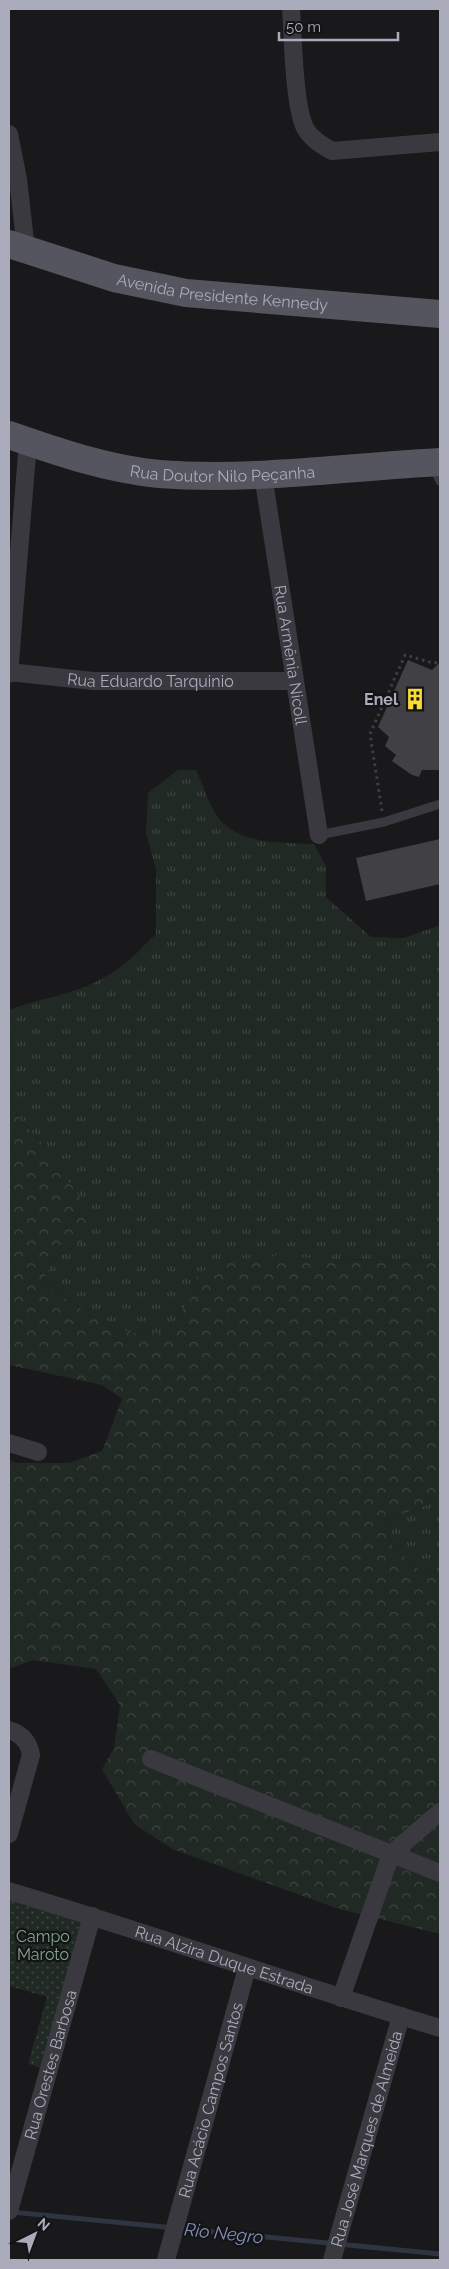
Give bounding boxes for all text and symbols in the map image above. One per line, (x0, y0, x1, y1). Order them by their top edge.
scale bar (279, 10, 398, 42)
text: 50 m (286, 18, 321, 36)
street label: Avenida Presidente Kennedy (115, 269, 329, 314)
street label: Rua Doutor Nilo Peçanha (129, 461, 316, 485)
street label: Rua Armênia Nicoll (271, 584, 311, 727)
street label: Rua Eduardo Tarquinio (66, 669, 234, 691)
building icon: Enel (402, 686, 428, 712)
place label: Enel (364, 690, 399, 709)
street label: Rua Alzira Duque Estrada (133, 1921, 316, 1997)
park label: Campo Maroto (16, 1927, 70, 1964)
street label: Rua Orestes Barbosa (20, 1988, 80, 2142)
street label: Rua Acácio Campos Santos (174, 2000, 247, 2200)
street label: Rua José Marques de Almeida (327, 2029, 406, 2249)
north arrow (10, 2209, 60, 2259)
text: N (34, 2215, 53, 2234)
water label: Rio Negro (183, 2218, 265, 2248)

